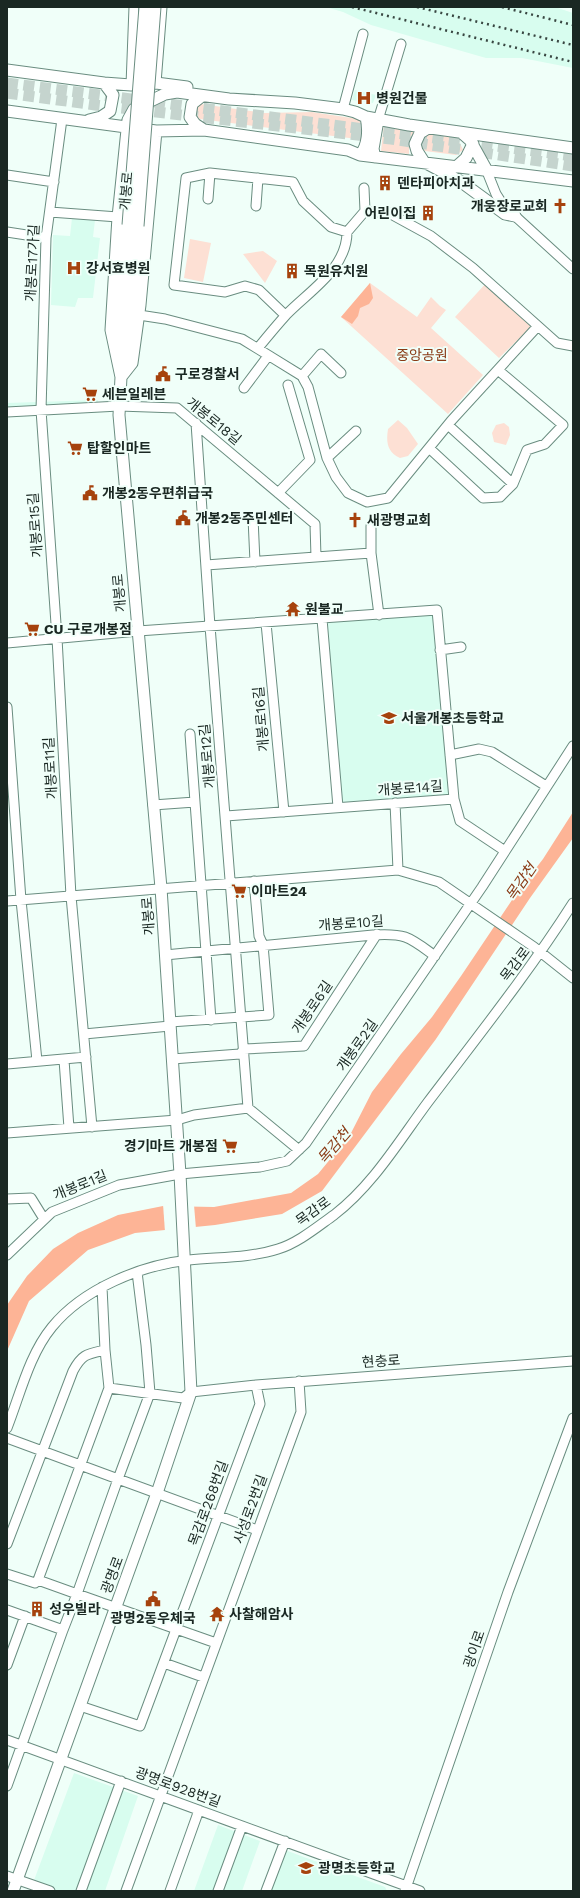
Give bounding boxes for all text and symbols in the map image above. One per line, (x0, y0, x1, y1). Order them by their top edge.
hospital icon: 병원건물 (355, 89, 373, 107)
place label: 병원건물 (376, 90, 428, 106)
street label: 개봉로 (116, 171, 136, 211)
building icon: 덴타피아치과 (376, 174, 394, 192)
place label: 덴타피아치과 (397, 175, 474, 191)
church icon: 개웅장로교회 (551, 197, 569, 215)
place label: 개웅장로교회 (471, 198, 548, 214)
building icon: 어린이집 (419, 204, 437, 222)
place label: 어린이집 (364, 205, 416, 221)
street label: 개봉로17가길 (22, 224, 42, 302)
hospital icon: 강서효병원 (65, 259, 83, 277)
place label: 강서효병원 (86, 260, 150, 276)
building icon: 목원유치원 (283, 262, 301, 280)
place label: 목원유치원 (304, 263, 368, 279)
park label: 중앙공원 (396, 347, 448, 363)
public building icon: 구로경찰서 (154, 365, 172, 383)
place label: 구로경찰서 (175, 366, 239, 382)
supermarket icon: 세븐일레븐 (81, 385, 99, 403)
place label: 세븐일레븐 (102, 386, 167, 402)
street label: 개봉로18길 (183, 394, 245, 448)
supermarket icon: 탑할인마트 (66, 439, 84, 457)
place label: 탑할인마트 (87, 440, 152, 456)
public building icon: 개봉2동우편취급국 (81, 484, 99, 502)
place label: 개봉2동우편취급국 (102, 485, 214, 501)
street label: 개봉로15길 (25, 492, 45, 558)
public building icon: 개봉2동주민센터 (174, 509, 192, 527)
place label: 개봉2동주민센터 (195, 510, 294, 526)
church icon: 새광명교회 (346, 511, 364, 529)
place label: 새광명교회 (367, 512, 431, 528)
street label: 개봉로 (109, 573, 129, 613)
temple icon: 원불교 (284, 600, 302, 618)
place label: 원불교 (305, 601, 344, 617)
supermarket icon: CU 구로개봉점 (23, 620, 41, 638)
place label: CU 구로개봉점 (44, 621, 132, 637)
street label: 개봉로16길 (250, 686, 272, 752)
school or university icon: 서울개봉초등학교 (380, 709, 398, 727)
place label: 서울개봉초등학교 (401, 710, 504, 726)
street label: 개봉로12길 (196, 723, 218, 789)
street label: 개봉로11길 (40, 736, 60, 800)
street label: 개봉로14길 (377, 778, 443, 798)
water label: 목감천 (502, 858, 542, 904)
supermarket icon: 이마트24 (230, 882, 248, 900)
place label: 이마트24 (251, 883, 307, 899)
street label: 개봉로 (139, 896, 157, 936)
street label: 개봉로10길 (318, 913, 384, 933)
street label: 목감로 (497, 944, 533, 984)
street label: 개봉로6길 (289, 978, 335, 1036)
street label: 개봉로2길 (333, 1016, 381, 1074)
water label: 목감천 (314, 1123, 356, 1168)
supermarket icon: 경기마트 개봉점 (221, 1137, 239, 1155)
place label: 경기마트 개봉점 (124, 1138, 218, 1154)
street label: 개봉로1길 (51, 1167, 109, 1203)
street label: 목감로 (293, 1193, 333, 1229)
street label: 현충로 (361, 1352, 401, 1370)
street label: 목감로268번길 (185, 1458, 231, 1548)
street label: 사성로2번길 (230, 1472, 270, 1546)
street label: 광명로 (98, 1554, 126, 1596)
public building icon: 광명2동우체국 (144, 1590, 162, 1608)
building icon: 성우빌라 (28, 1600, 46, 1618)
place label: 성우빌라 (49, 1601, 101, 1617)
temple icon: 사찰해암사 (208, 1605, 226, 1623)
place label: 사찰해암사 (229, 1606, 294, 1622)
place label: 광명2동우체국 (110, 1610, 196, 1626)
street label: 광이로 (460, 1628, 488, 1670)
street label: 광명로928번길 (133, 1764, 223, 1810)
school or university icon: 광명초등학교 (297, 1859, 315, 1877)
place label: 광명초등학교 (318, 1860, 395, 1876)

